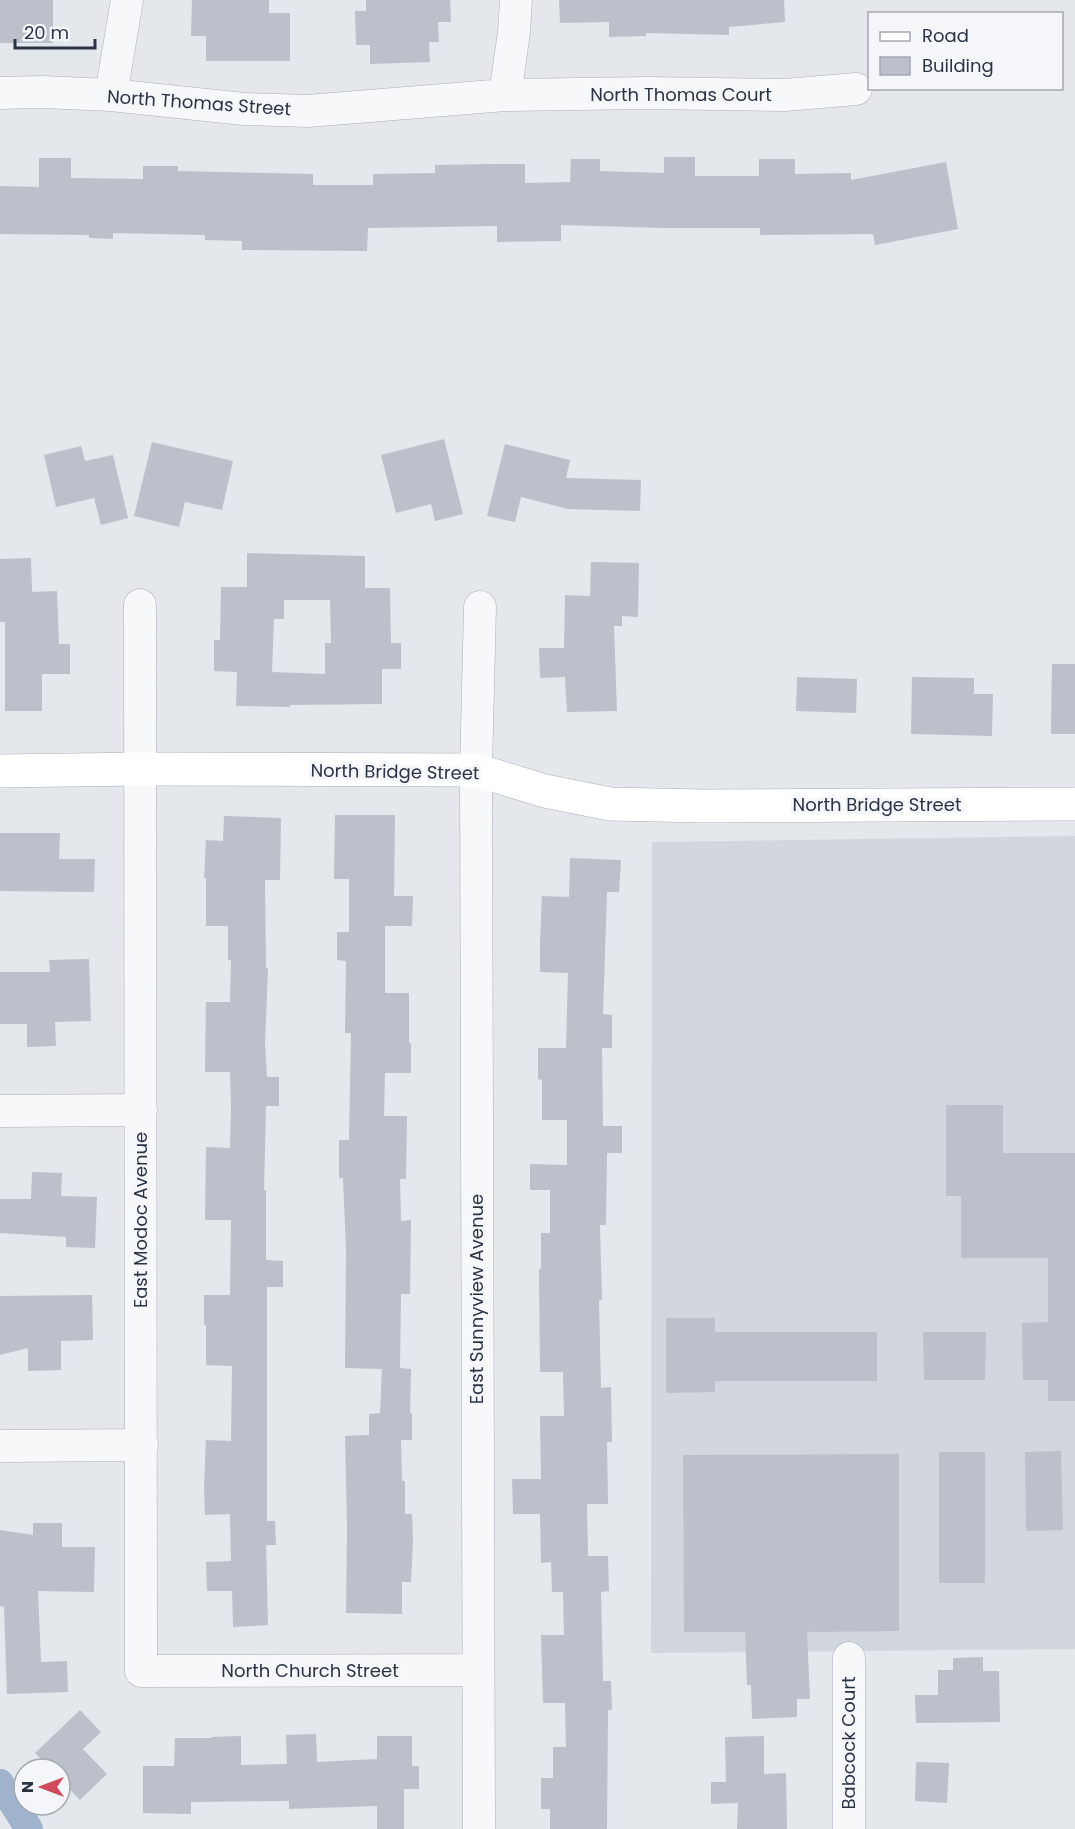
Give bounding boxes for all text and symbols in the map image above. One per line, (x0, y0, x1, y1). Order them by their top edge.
scale bar (15, 12, 94, 50)
legend (868, 12, 1063, 90)
text: 20 m (24, 20, 69, 45)
text: Road (922, 23, 969, 48)
text: Building (922, 53, 994, 78)
street label: North Thomas Court (590, 82, 772, 107)
street label: North Thomas Street (106, 84, 292, 121)
street label: North Bridge Street (310, 758, 480, 785)
street label: North Bridge Street (793, 792, 961, 817)
street label: East Modoc Avenue (128, 1132, 153, 1308)
street label: East Sunnyview Avenue (464, 1194, 489, 1404)
street label: North Church Street (221, 1658, 399, 1683)
street label: Babcock Court (836, 1676, 861, 1810)
north arrow (12, 1757, 72, 1817)
text: N (16, 1781, 39, 1793)

